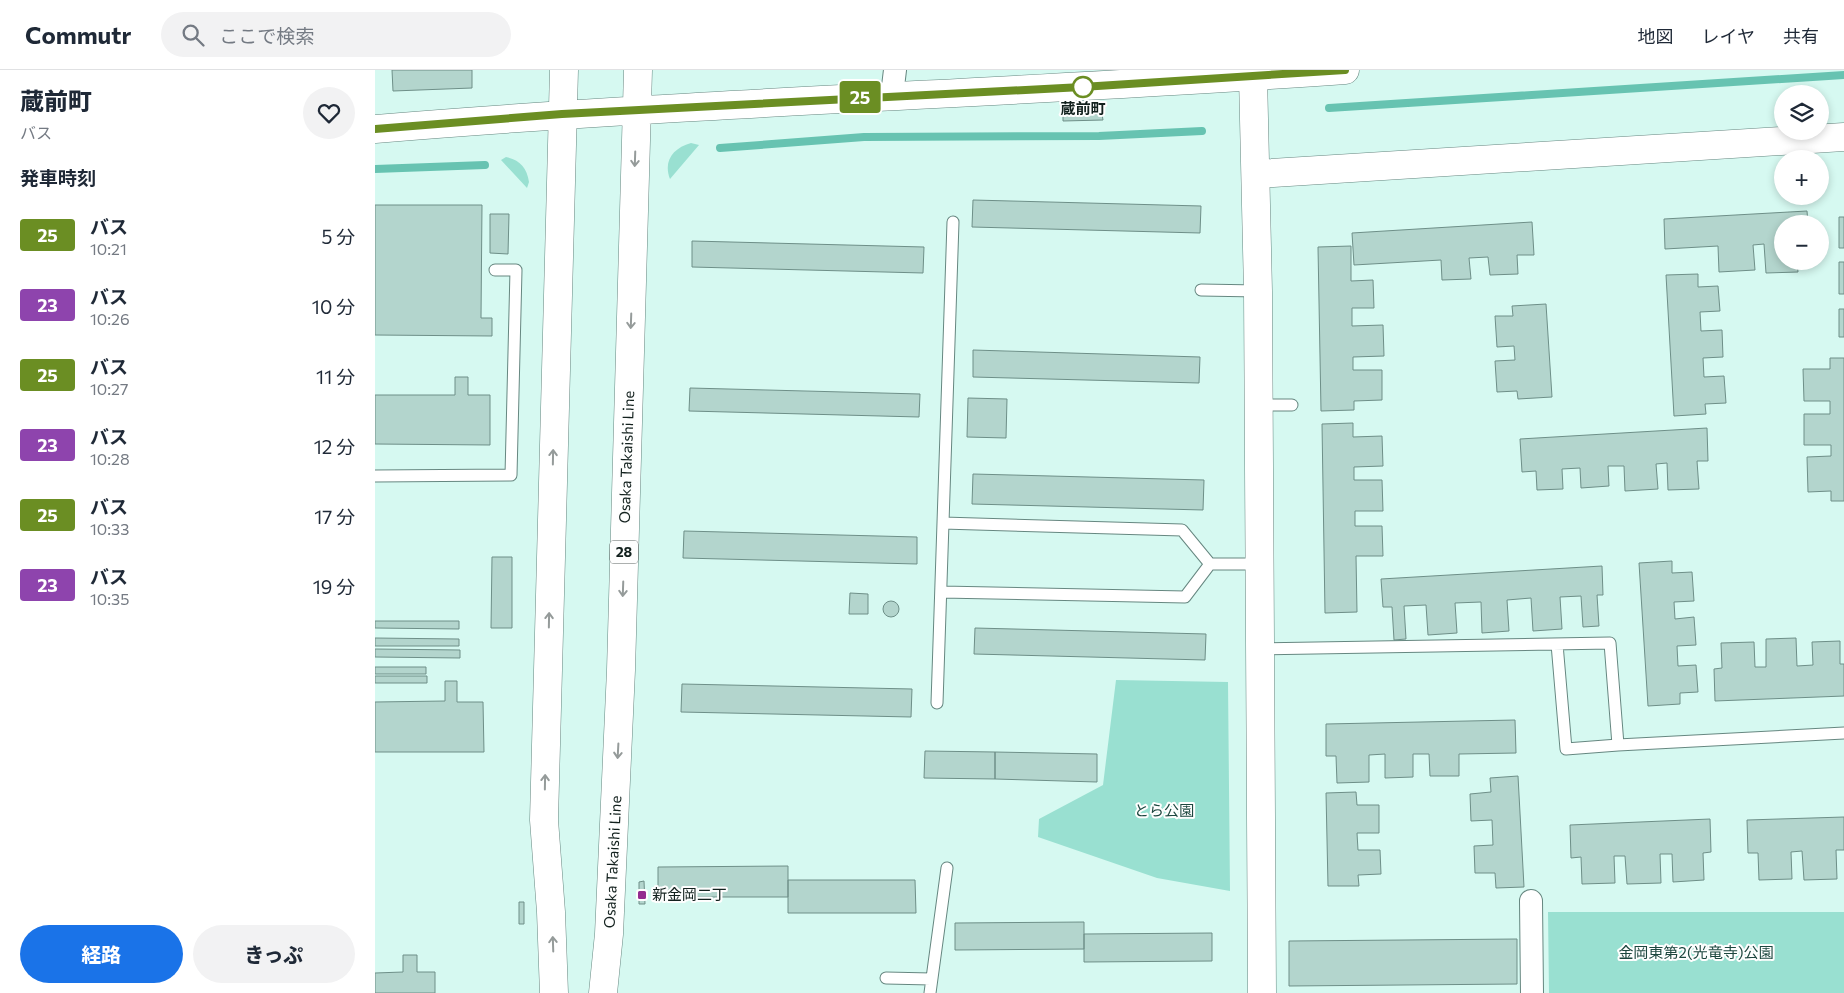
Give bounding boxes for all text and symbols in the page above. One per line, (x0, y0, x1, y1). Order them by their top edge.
search box (161, 12, 511, 57)
text: Commutr (25, 20, 131, 49)
icon: search (179, 21, 207, 49)
text: ここで検索 (219, 24, 314, 47)
text: 地図 (1638, 25, 1674, 47)
text: レイヤ (1702, 25, 1755, 47)
text: 共有 (1783, 25, 1819, 47)
marker: 蔵前町 (1072, 76, 1094, 98)
line badge: 25 (837, 81, 883, 113)
map controls (1774, 85, 1829, 270)
button: layers (1774, 85, 1829, 140)
text: 蔵前町 (20, 86, 92, 115)
text: 25 (850, 86, 870, 108)
button: heart (303, 87, 355, 139)
place label: 蔵前町 (1060, 99, 1106, 117)
text: バス (20, 123, 52, 142)
one-way arrow (630, 150, 640, 167)
button: + (1774, 150, 1829, 205)
text: 発車時刻 (20, 166, 96, 189)
text: バス (90, 215, 128, 238)
button: − (1774, 215, 1829, 270)
text: 25 (37, 224, 58, 246)
text: 5 分 (321, 225, 355, 248)
text: 10:21 (90, 239, 127, 258)
text: バス (90, 285, 128, 308)
text: 23 (37, 294, 58, 316)
text: 10 分 (312, 295, 355, 318)
text: 10:26 (90, 309, 130, 328)
one-way arrow (626, 313, 635, 329)
text: バス (90, 355, 128, 378)
text: 25 (37, 364, 58, 386)
text: 11 分 (316, 365, 355, 388)
text: 10:27 (90, 379, 128, 398)
street label: Osaka Takaishi Line (615, 390, 637, 524)
text: バス (90, 425, 128, 448)
text: 23 (37, 434, 58, 456)
text: 12 分 (314, 435, 355, 458)
text: 10:28 (90, 449, 130, 468)
one-way arrow (548, 449, 558, 466)
text: バス (90, 495, 128, 518)
text: 25 (37, 504, 58, 526)
text: 17 分 (314, 505, 355, 528)
text: 10:33 (90, 519, 129, 538)
road number: 28 (610, 541, 638, 564)
text: バス (90, 565, 128, 588)
text: 23 (37, 574, 58, 596)
text: 19 分 (313, 575, 355, 598)
one-way arrow (619, 581, 628, 597)
text: 10:35 (90, 589, 129, 608)
one-way arrow (544, 612, 554, 628)
one-way arrow (613, 743, 622, 759)
one-way arrow (540, 774, 550, 790)
street label: Osaka Takaishi Line (600, 795, 624, 929)
park label: とら公園 (1134, 801, 1194, 819)
place label: 新金岡二丁 (652, 885, 727, 903)
marker: 新金岡二丁 (636, 889, 648, 901)
button: 経路 (20, 925, 183, 983)
button: きっぷ (193, 925, 355, 983)
one-way arrow (548, 937, 557, 953)
park label: 金岡東第2(光竜寺)公園 (1619, 943, 1773, 961)

